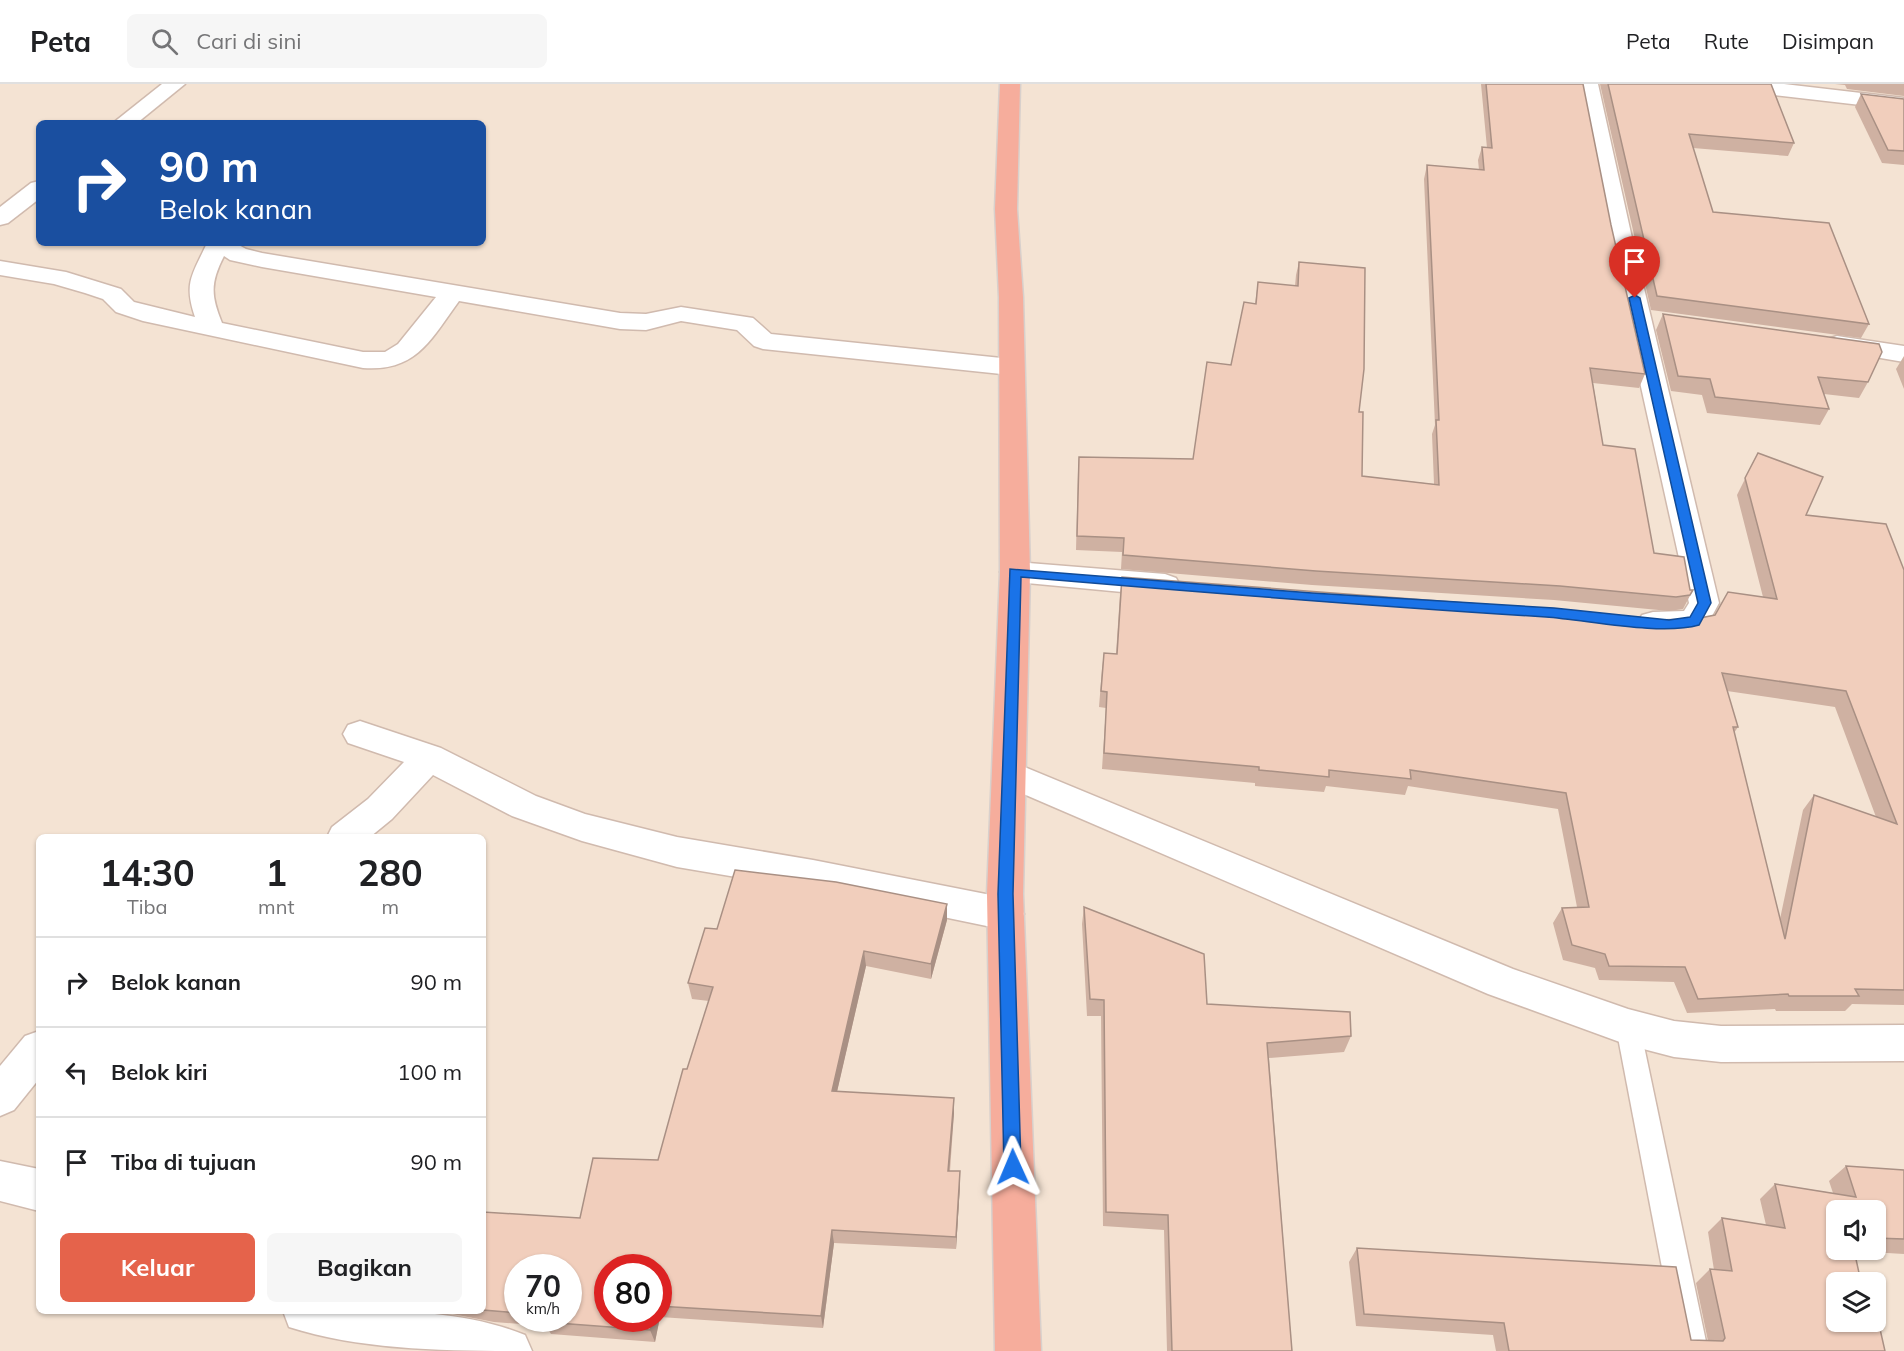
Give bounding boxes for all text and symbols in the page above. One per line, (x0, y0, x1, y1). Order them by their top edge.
search box (127, 14, 547, 68)
text: Peta (30, 24, 91, 59)
icon: search (148, 25, 181, 58)
text: Cari di sini (196, 27, 302, 55)
text: Peta (1626, 28, 1671, 54)
text: Rute (1704, 28, 1749, 54)
text: Disimpan (1782, 28, 1874, 54)
text: 90 m (159, 140, 259, 193)
icon: right (60, 144, 138, 222)
text: Belok kanan (159, 192, 313, 226)
pin (1609, 236, 1660, 298)
icon: arrive (1618, 245, 1651, 278)
text: 14:30 (99, 850, 195, 895)
text: 1 (265, 850, 287, 895)
text: 280 (358, 850, 423, 895)
text: Tiba (127, 894, 167, 919)
text: mnt (258, 894, 294, 919)
text: m (381, 894, 399, 919)
icon: right (60, 966, 93, 999)
text: Belok kanan (111, 968, 241, 996)
text: 90 m (411, 968, 462, 996)
icon: left (60, 1056, 93, 1089)
text: Belok kiri (111, 1058, 207, 1086)
text: 100 m (397, 1058, 462, 1086)
position arrow (981, 1135, 1045, 1199)
icon: arrive (60, 1146, 93, 1179)
text: Tiba di tujuan (111, 1148, 256, 1176)
text: 90 m (411, 1148, 462, 1176)
map controls (1826, 1200, 1886, 1332)
button: sound (1826, 1200, 1886, 1260)
button: Keluar (60, 1233, 255, 1302)
button: Bagikan (267, 1233, 462, 1302)
speed limit sign: 80 (594, 1254, 672, 1332)
text: 70 (525, 1267, 561, 1305)
button: layers (1826, 1272, 1886, 1332)
text: km/h (526, 1299, 560, 1318)

